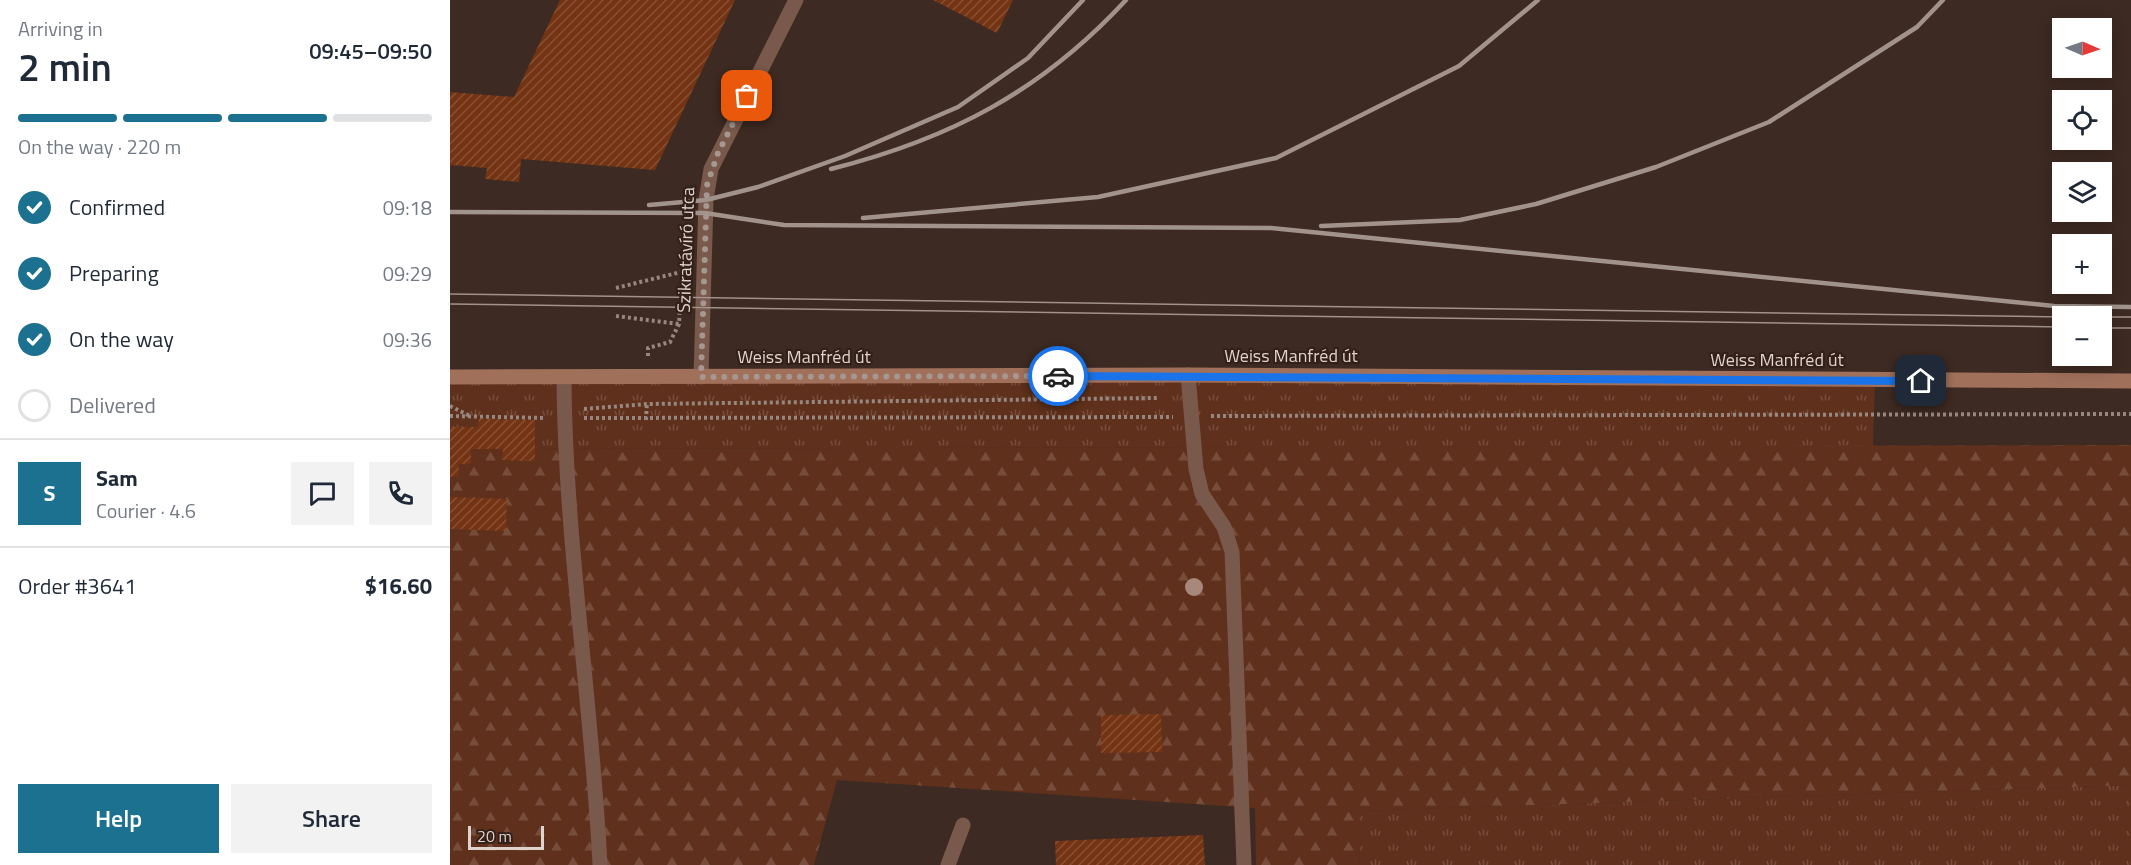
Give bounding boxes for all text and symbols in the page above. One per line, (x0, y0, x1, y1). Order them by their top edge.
text: Arriving in (18, 13, 103, 44)
north arrow (2052, 18, 2112, 78)
map controls (2052, 18, 2112, 366)
text: 09:45–09:50 (309, 34, 432, 68)
text: 2 min (18, 37, 112, 96)
pin (721, 70, 772, 121)
icon: bag (730, 79, 763, 112)
button: locate (2052, 90, 2112, 150)
text: On the way · 220 m (18, 131, 181, 162)
button: layers (2052, 162, 2112, 222)
street label: Szikratávíró utca (670, 187, 701, 313)
text: Confirmed (69, 190, 165, 224)
icon: check (18, 191, 51, 224)
text: 09:18 (383, 192, 432, 223)
button: + (2052, 234, 2112, 294)
text: Preparing (69, 256, 159, 290)
icon: check (18, 257, 51, 290)
text: 09:29 (383, 258, 432, 289)
button: − (2052, 306, 2112, 366)
text: On the way (69, 322, 174, 356)
icon: check (18, 323, 51, 356)
text: 09:36 (383, 324, 432, 355)
street label: Weiss Manfréd út (1224, 342, 1358, 369)
street label: Weiss Manfréd út (737, 343, 871, 370)
courier (1028, 346, 1088, 406)
street label: Weiss Manfréd út (1710, 346, 1844, 373)
pin (1895, 355, 1946, 406)
icon: car (1042, 360, 1075, 393)
icon: home (1904, 364, 1937, 397)
text: Delivered (69, 388, 156, 422)
text: Sam (96, 461, 138, 495)
button: chat (291, 462, 354, 525)
button: phone (369, 462, 432, 525)
text: S (44, 476, 55, 510)
text: Courier · 4.6 (96, 495, 196, 526)
text: Order #3641 (18, 569, 137, 603)
text: $16.60 (365, 569, 432, 603)
button: Help (18, 784, 219, 853)
button: Share (231, 784, 432, 853)
scale bar (468, 823, 544, 850)
text: 20 m (477, 824, 512, 848)

